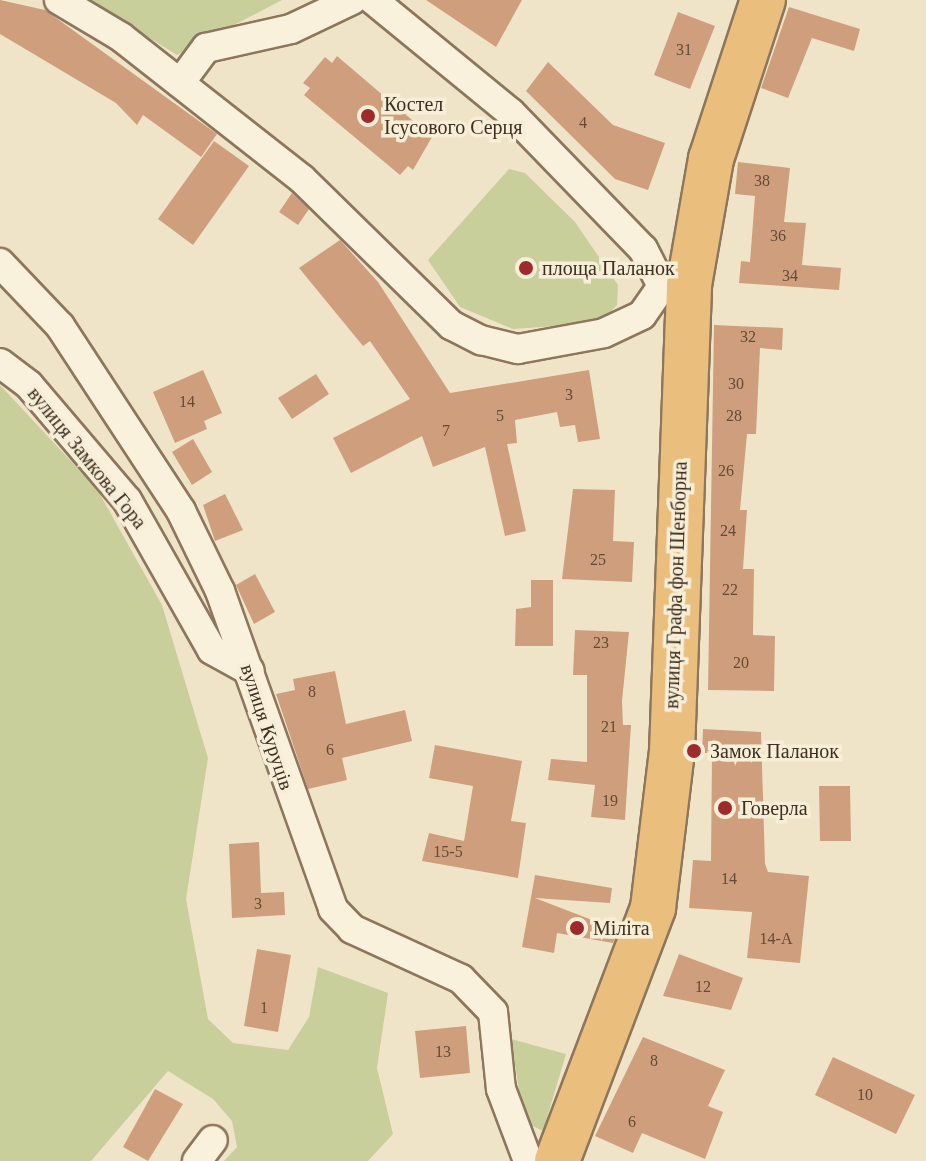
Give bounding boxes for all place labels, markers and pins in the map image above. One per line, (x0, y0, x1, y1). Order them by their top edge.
place label: Костел Ісусового Серця (384, 92, 523, 139)
marker: Костел Ісусового Серця (359, 107, 377, 125)
place label: площа Паланок (542, 256, 675, 280)
marker: площа Паланок (517, 259, 535, 277)
place label: Замок Паланок (710, 739, 839, 763)
marker: Замок Паланок (685, 742, 703, 760)
place label: Говерла (741, 796, 808, 820)
marker: Говерла (716, 799, 734, 817)
place label: Міліта (593, 916, 650, 940)
marker: Міліта (568, 919, 586, 937)

